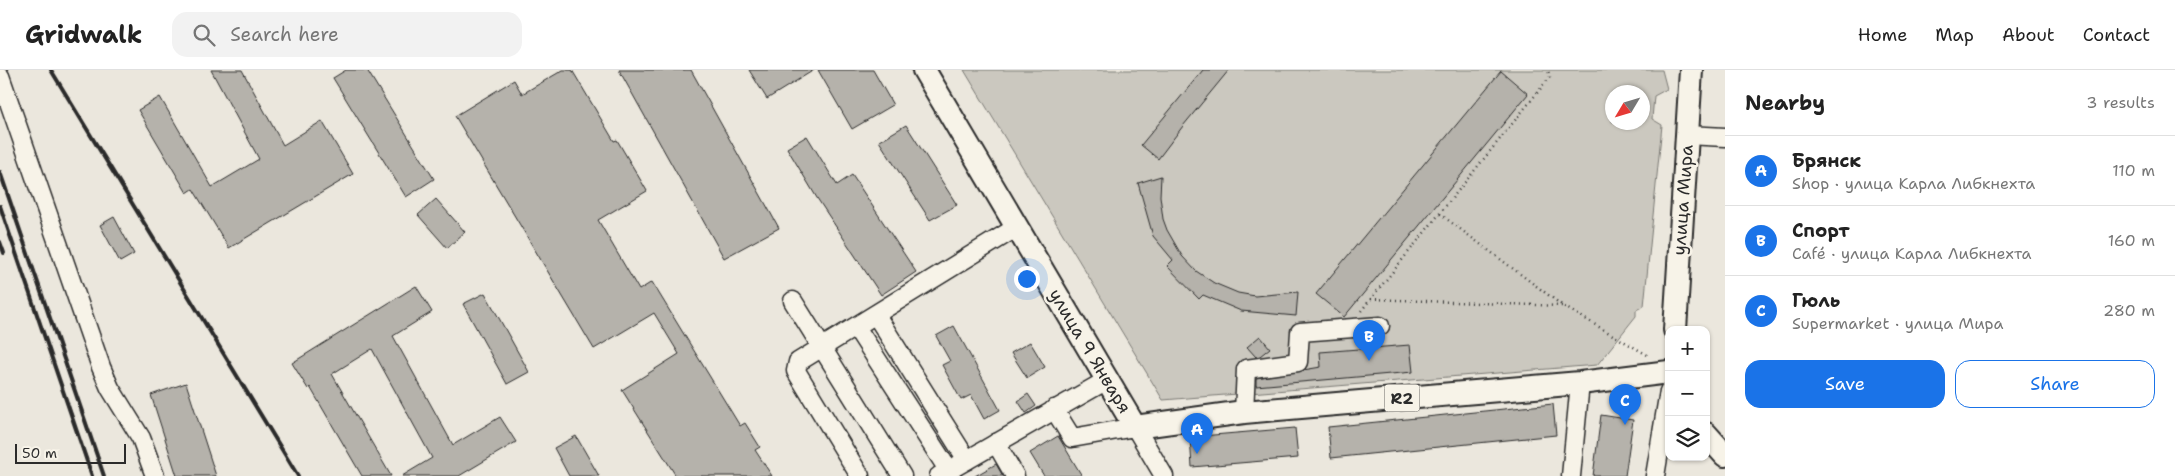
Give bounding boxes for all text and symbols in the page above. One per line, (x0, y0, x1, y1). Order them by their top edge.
search box (172, 12, 522, 57)
text: Gridwalk (25, 19, 142, 51)
icon: search (190, 21, 218, 49)
text: Search here (230, 22, 339, 47)
text: Home (1858, 23, 1907, 47)
text: Map (1935, 23, 1974, 47)
text: About (2002, 23, 2055, 47)
text: Contact (2083, 23, 2150, 47)
north arrow (1605, 85, 1650, 130)
text: Nearby (1745, 89, 1825, 117)
text: 3 results (2086, 92, 2155, 113)
street label: улица Мира (1667, 144, 1699, 256)
text: Брянск (1792, 148, 1861, 173)
text: A (1755, 160, 1767, 181)
text: 110 m (2112, 160, 2155, 181)
text: Shop · улица Карла Либкнехта (1792, 173, 2035, 194)
text: Спорт (1792, 218, 1850, 243)
text: B (1756, 230, 1766, 251)
text: 160 m (2108, 230, 2155, 251)
text: Café · улица Карла Либкнехта (1792, 243, 2032, 264)
your location (1014, 266, 1040, 292)
street label: улица 9 Января (1043, 284, 1137, 418)
text: Гюль (1792, 288, 1840, 313)
text: C (1756, 300, 1766, 321)
text: 280 m (2103, 300, 2155, 321)
text: Supermarket · улица Мира (1792, 313, 2003, 334)
pin: B (1353, 320, 1385, 361)
map controls (1665, 326, 1710, 461)
button: + (1665, 326, 1710, 371)
button: Save (1745, 360, 1945, 408)
button: Share (1955, 360, 2155, 408)
button: − (1665, 371, 1710, 416)
road number: R2 (1384, 384, 1420, 412)
pin: C (1609, 384, 1641, 425)
pin: A (1181, 413, 1213, 454)
button: layers (1665, 416, 1710, 461)
scale bar (15, 441, 126, 464)
text: 50 m (22, 444, 57, 462)

